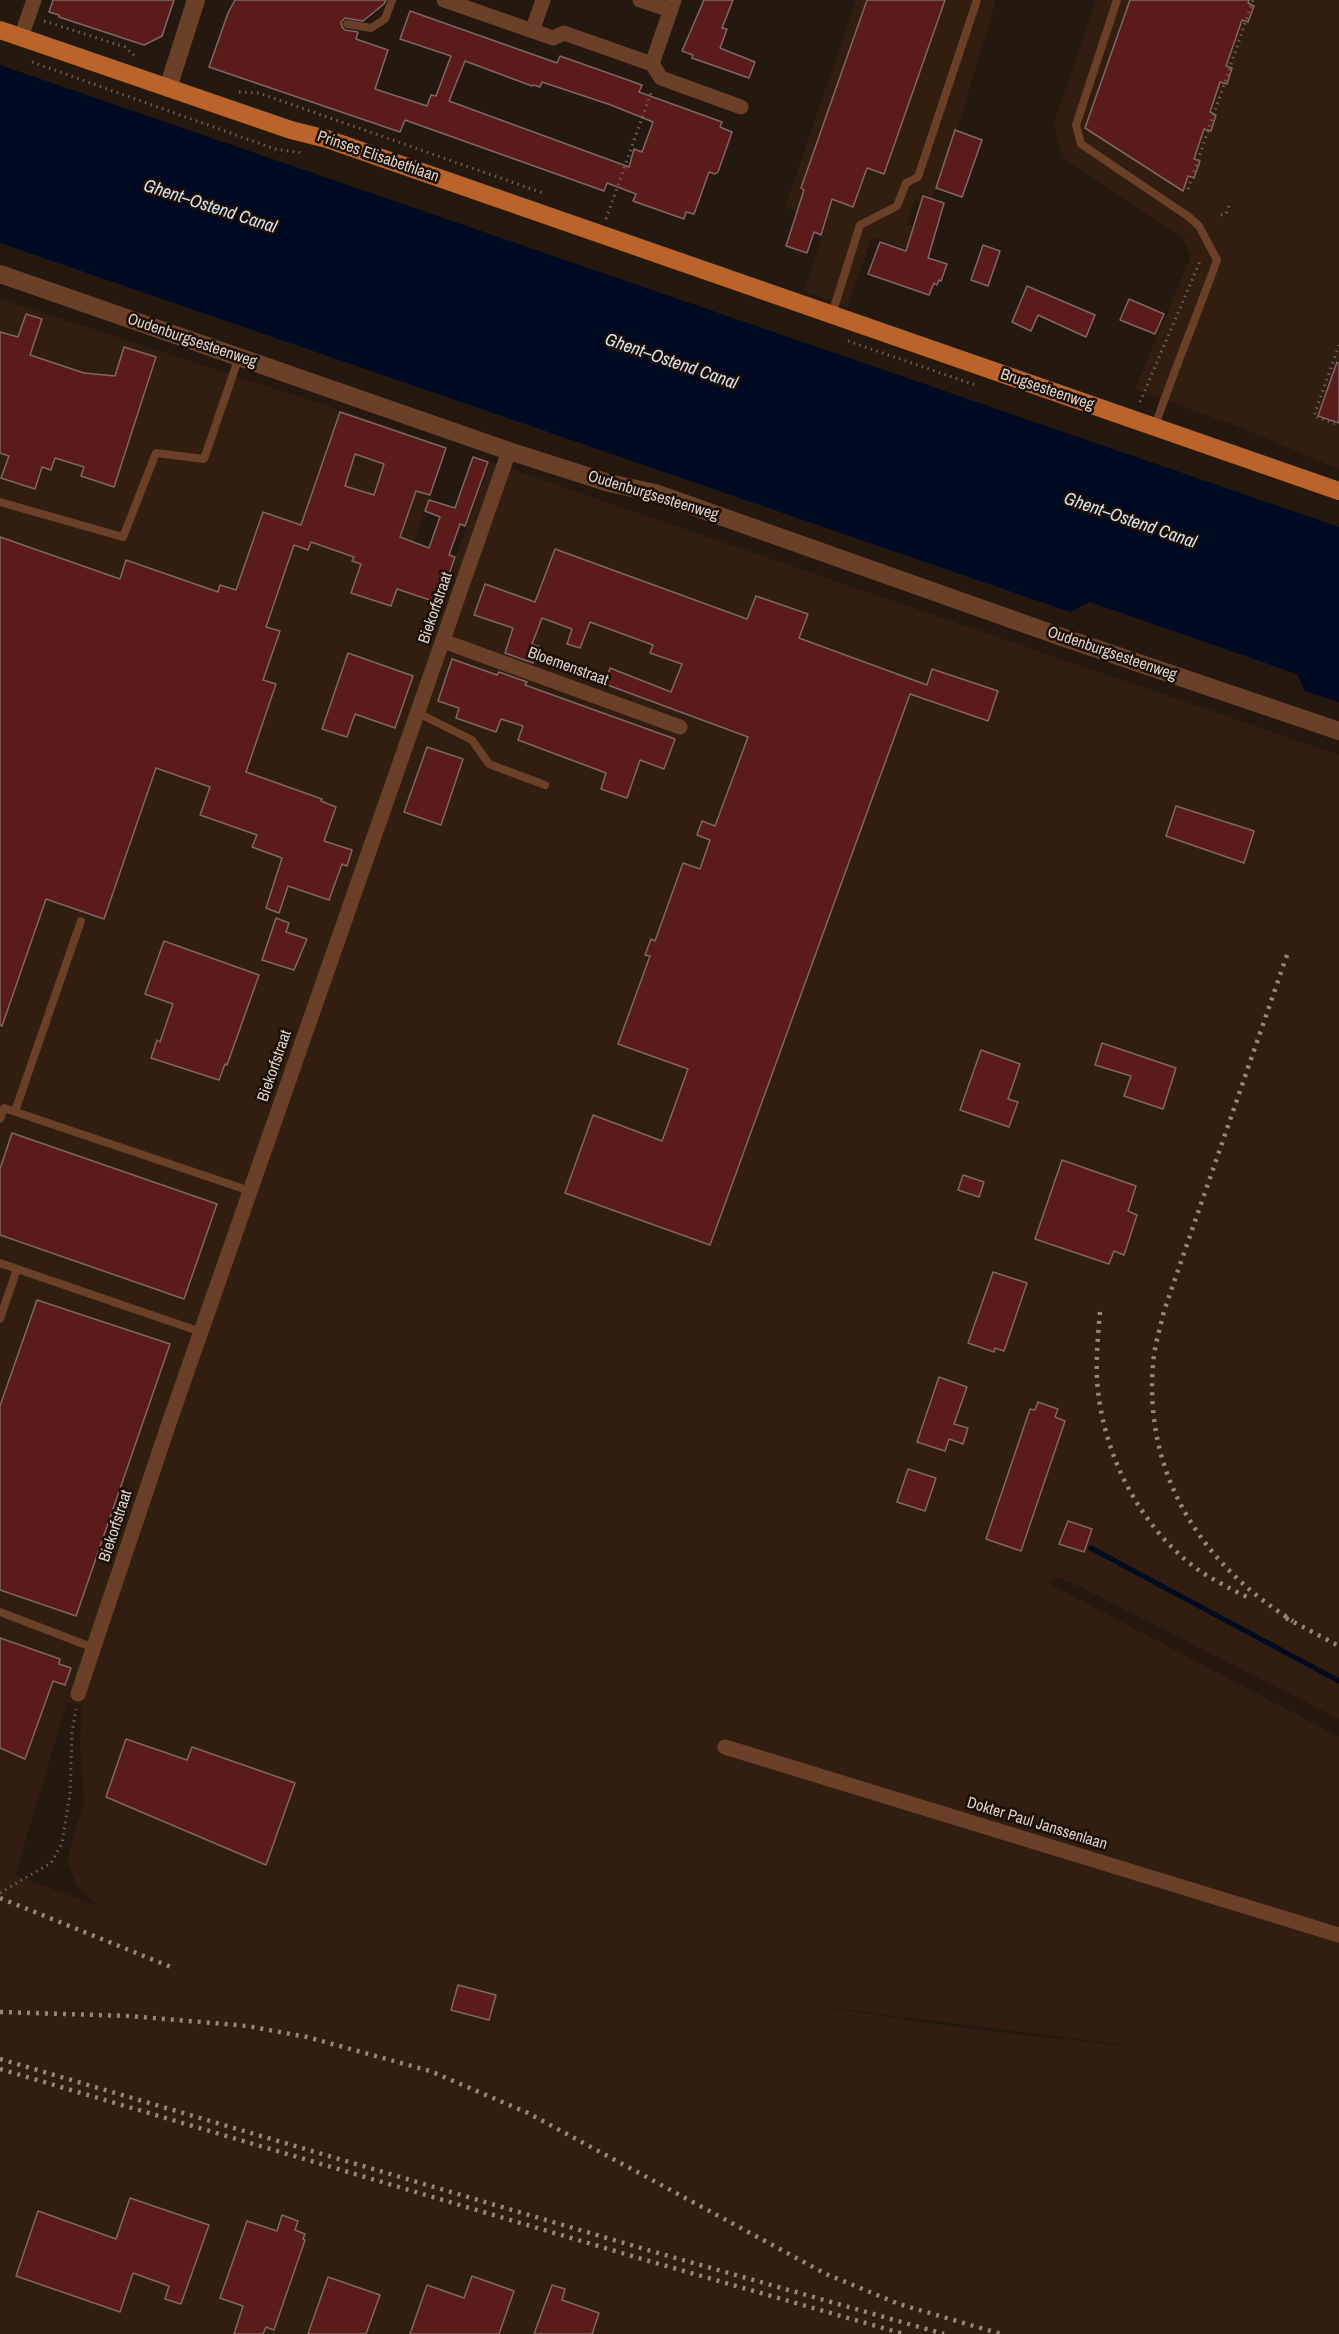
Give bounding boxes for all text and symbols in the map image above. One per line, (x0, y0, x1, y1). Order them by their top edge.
street label: Prinses Elisabethlaan (315, 127, 441, 187)
water label: Ghent–Ostend Canal (141, 175, 279, 239)
street label: Oudenburgsesteenweg (125, 310, 259, 372)
water label: Ghent–Ostend Canal (602, 329, 740, 395)
street label: Brugsesteenweg (998, 365, 1096, 415)
street label: Oudenburgsesteenweg (585, 467, 721, 525)
water label: Ghent–Ostend Canal (1061, 488, 1199, 554)
street label: Biekorfstraat (415, 570, 457, 646)
street label: Oudenburgsesteenweg (1045, 623, 1179, 685)
street label: Bloemenstraat (525, 644, 611, 690)
street label: Biekorfstraat (254, 1028, 296, 1104)
street label: Biekorfstraat (95, 1488, 137, 1564)
street label: Dokter Paul Janssenlaan (964, 1793, 1110, 1855)

